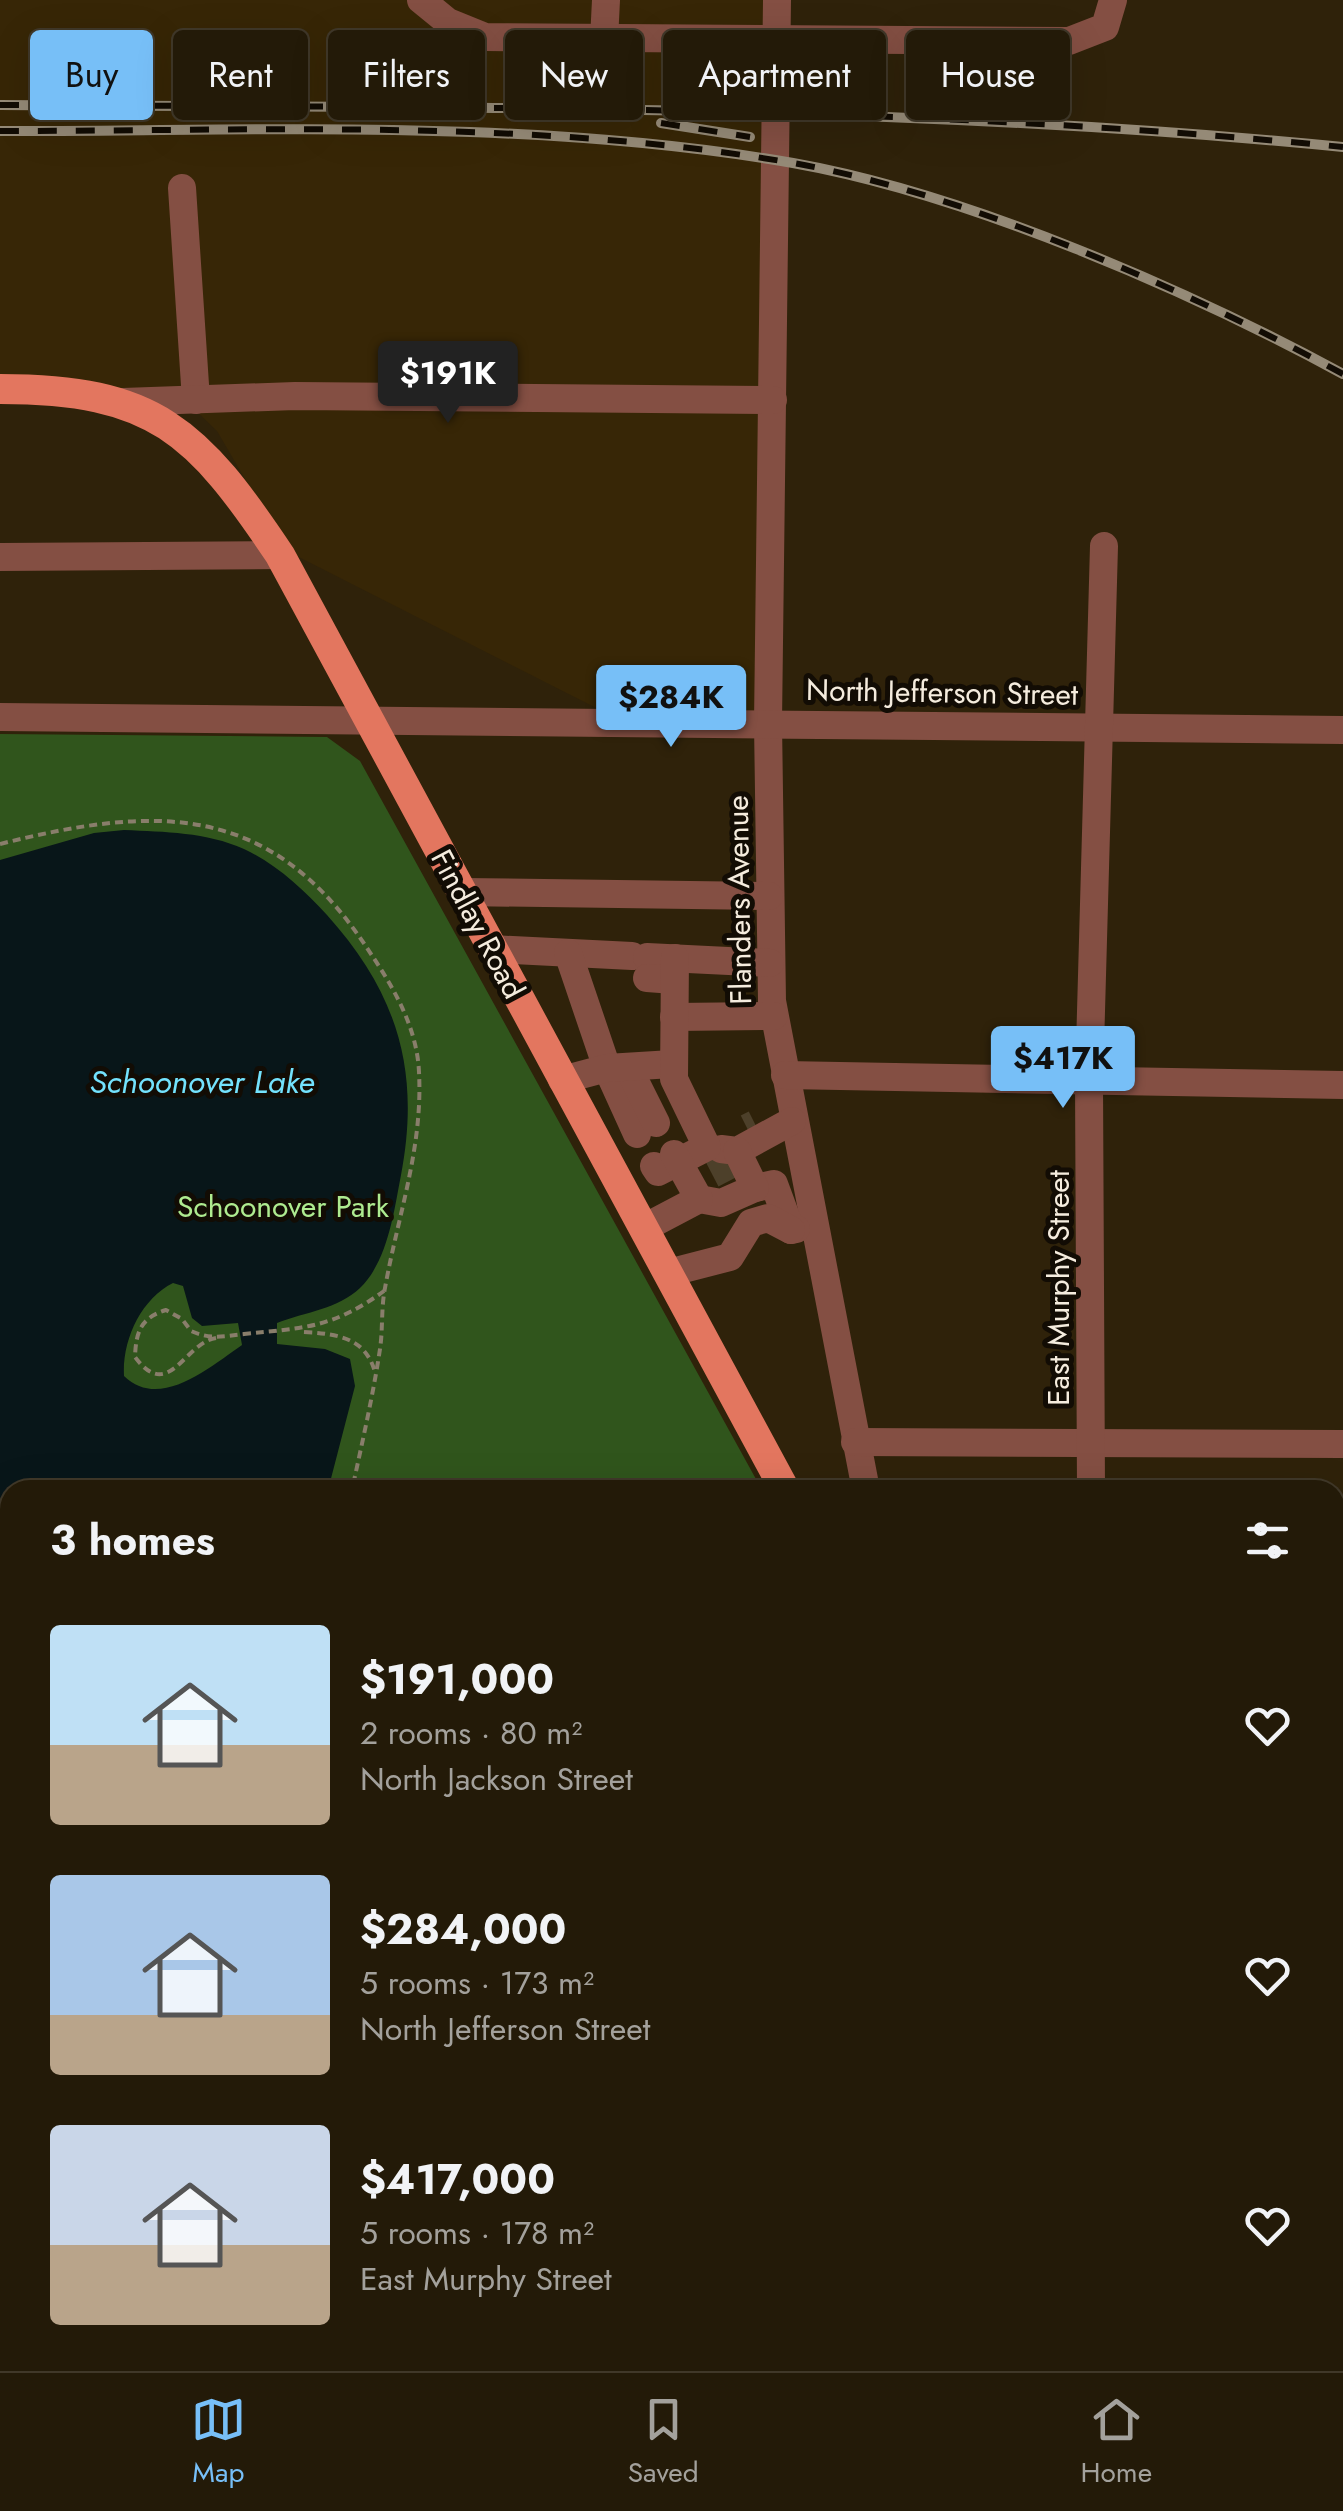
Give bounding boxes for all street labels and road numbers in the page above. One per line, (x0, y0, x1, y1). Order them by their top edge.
street label: North Jefferson Street (806, 668, 1079, 716)
street label: Flanders Avenue (716, 795, 762, 1005)
street label: Findlay Road (421, 842, 535, 1006)
street label: East Murphy Street (1037, 1169, 1080, 1406)

